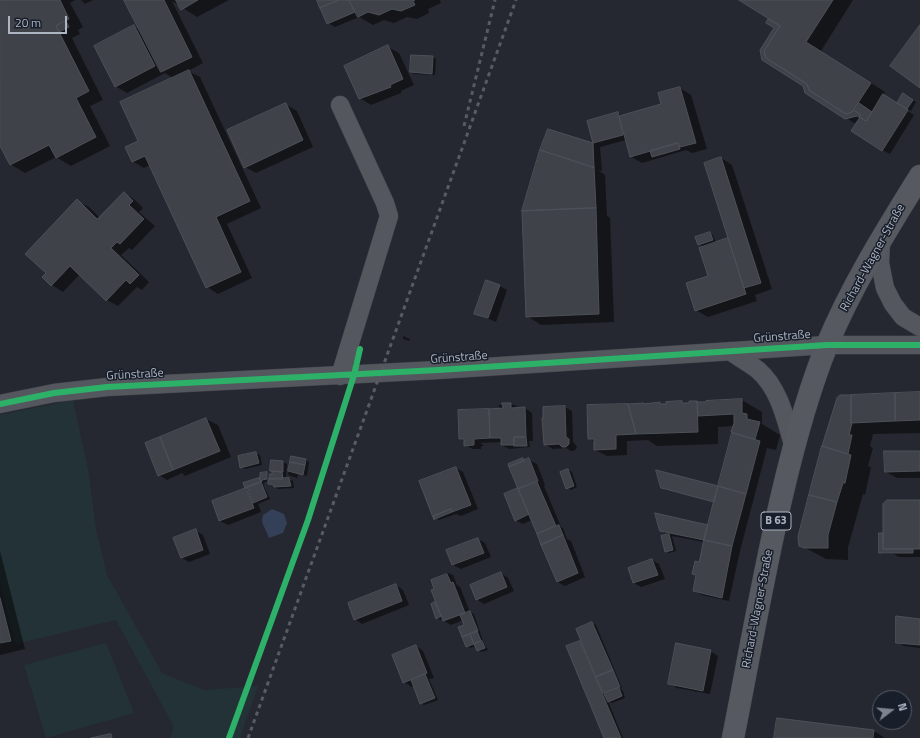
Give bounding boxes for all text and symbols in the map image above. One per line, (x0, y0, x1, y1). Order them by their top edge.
scale bar (10, 8, 69, 34)
text: 20 m (15, 13, 41, 32)
street label: Richard-Wagner-Straße (838, 202, 908, 314)
street label: Grünstraße (753, 328, 811, 346)
street label: Grünstraße (430, 349, 488, 367)
street label: Grünstraße (106, 366, 164, 384)
road number: B 63 (761, 512, 791, 530)
street label: Richard-Wagner-Straße (739, 548, 777, 670)
north arrow (872, 690, 912, 730)
text: N (894, 701, 911, 713)

